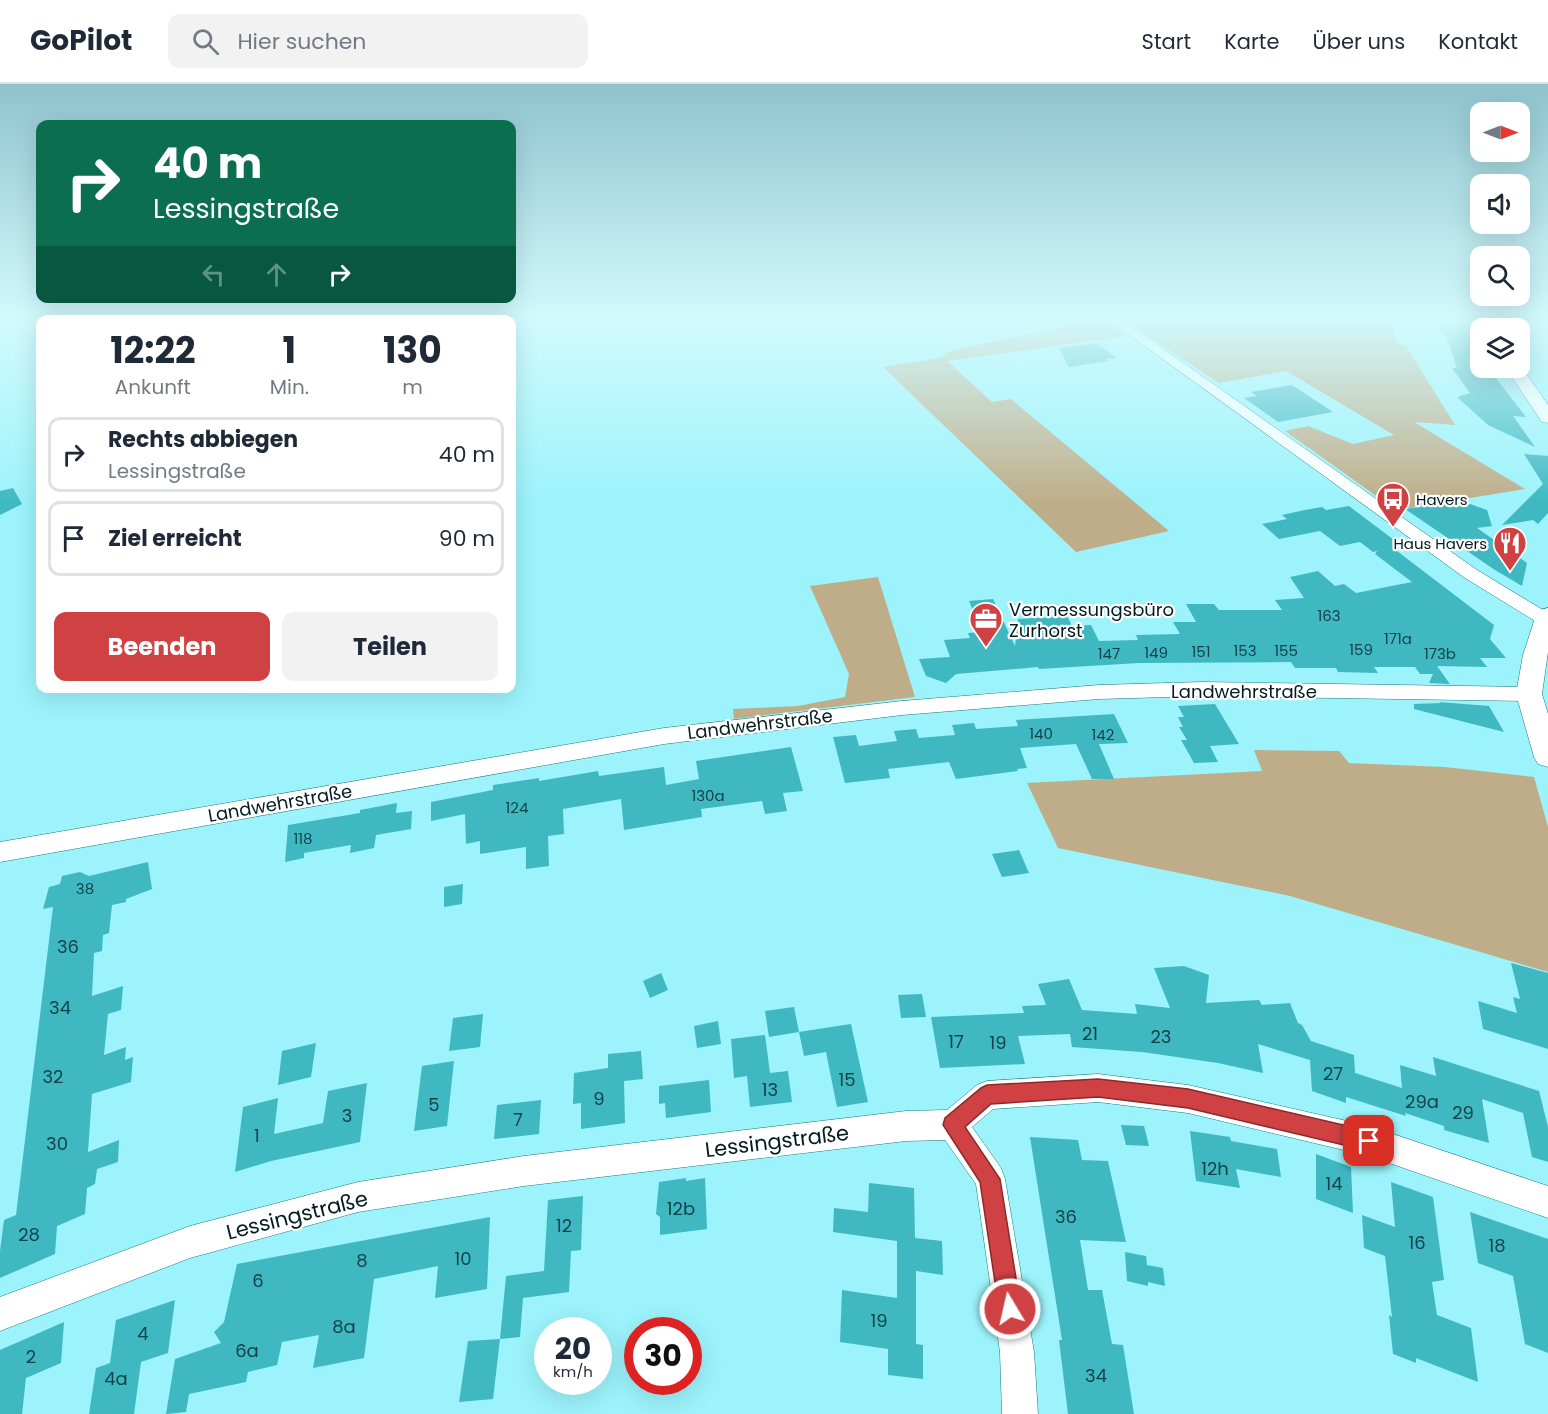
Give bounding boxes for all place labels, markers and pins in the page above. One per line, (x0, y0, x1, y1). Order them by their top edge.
bus stop icon: Havers (1375, 481, 1411, 528)
place label: Havers (1416, 489, 1468, 510)
restaurant icon: Haus Havers (1492, 525, 1528, 572)
place label: Haus Havers (1393, 533, 1487, 554)
place label: Vermessungsbüro Zurhorst (1009, 597, 1174, 643)
office icon: Vermessungsbüro Zurhorst (968, 601, 1004, 648)
pin (1343, 1115, 1394, 1166)

